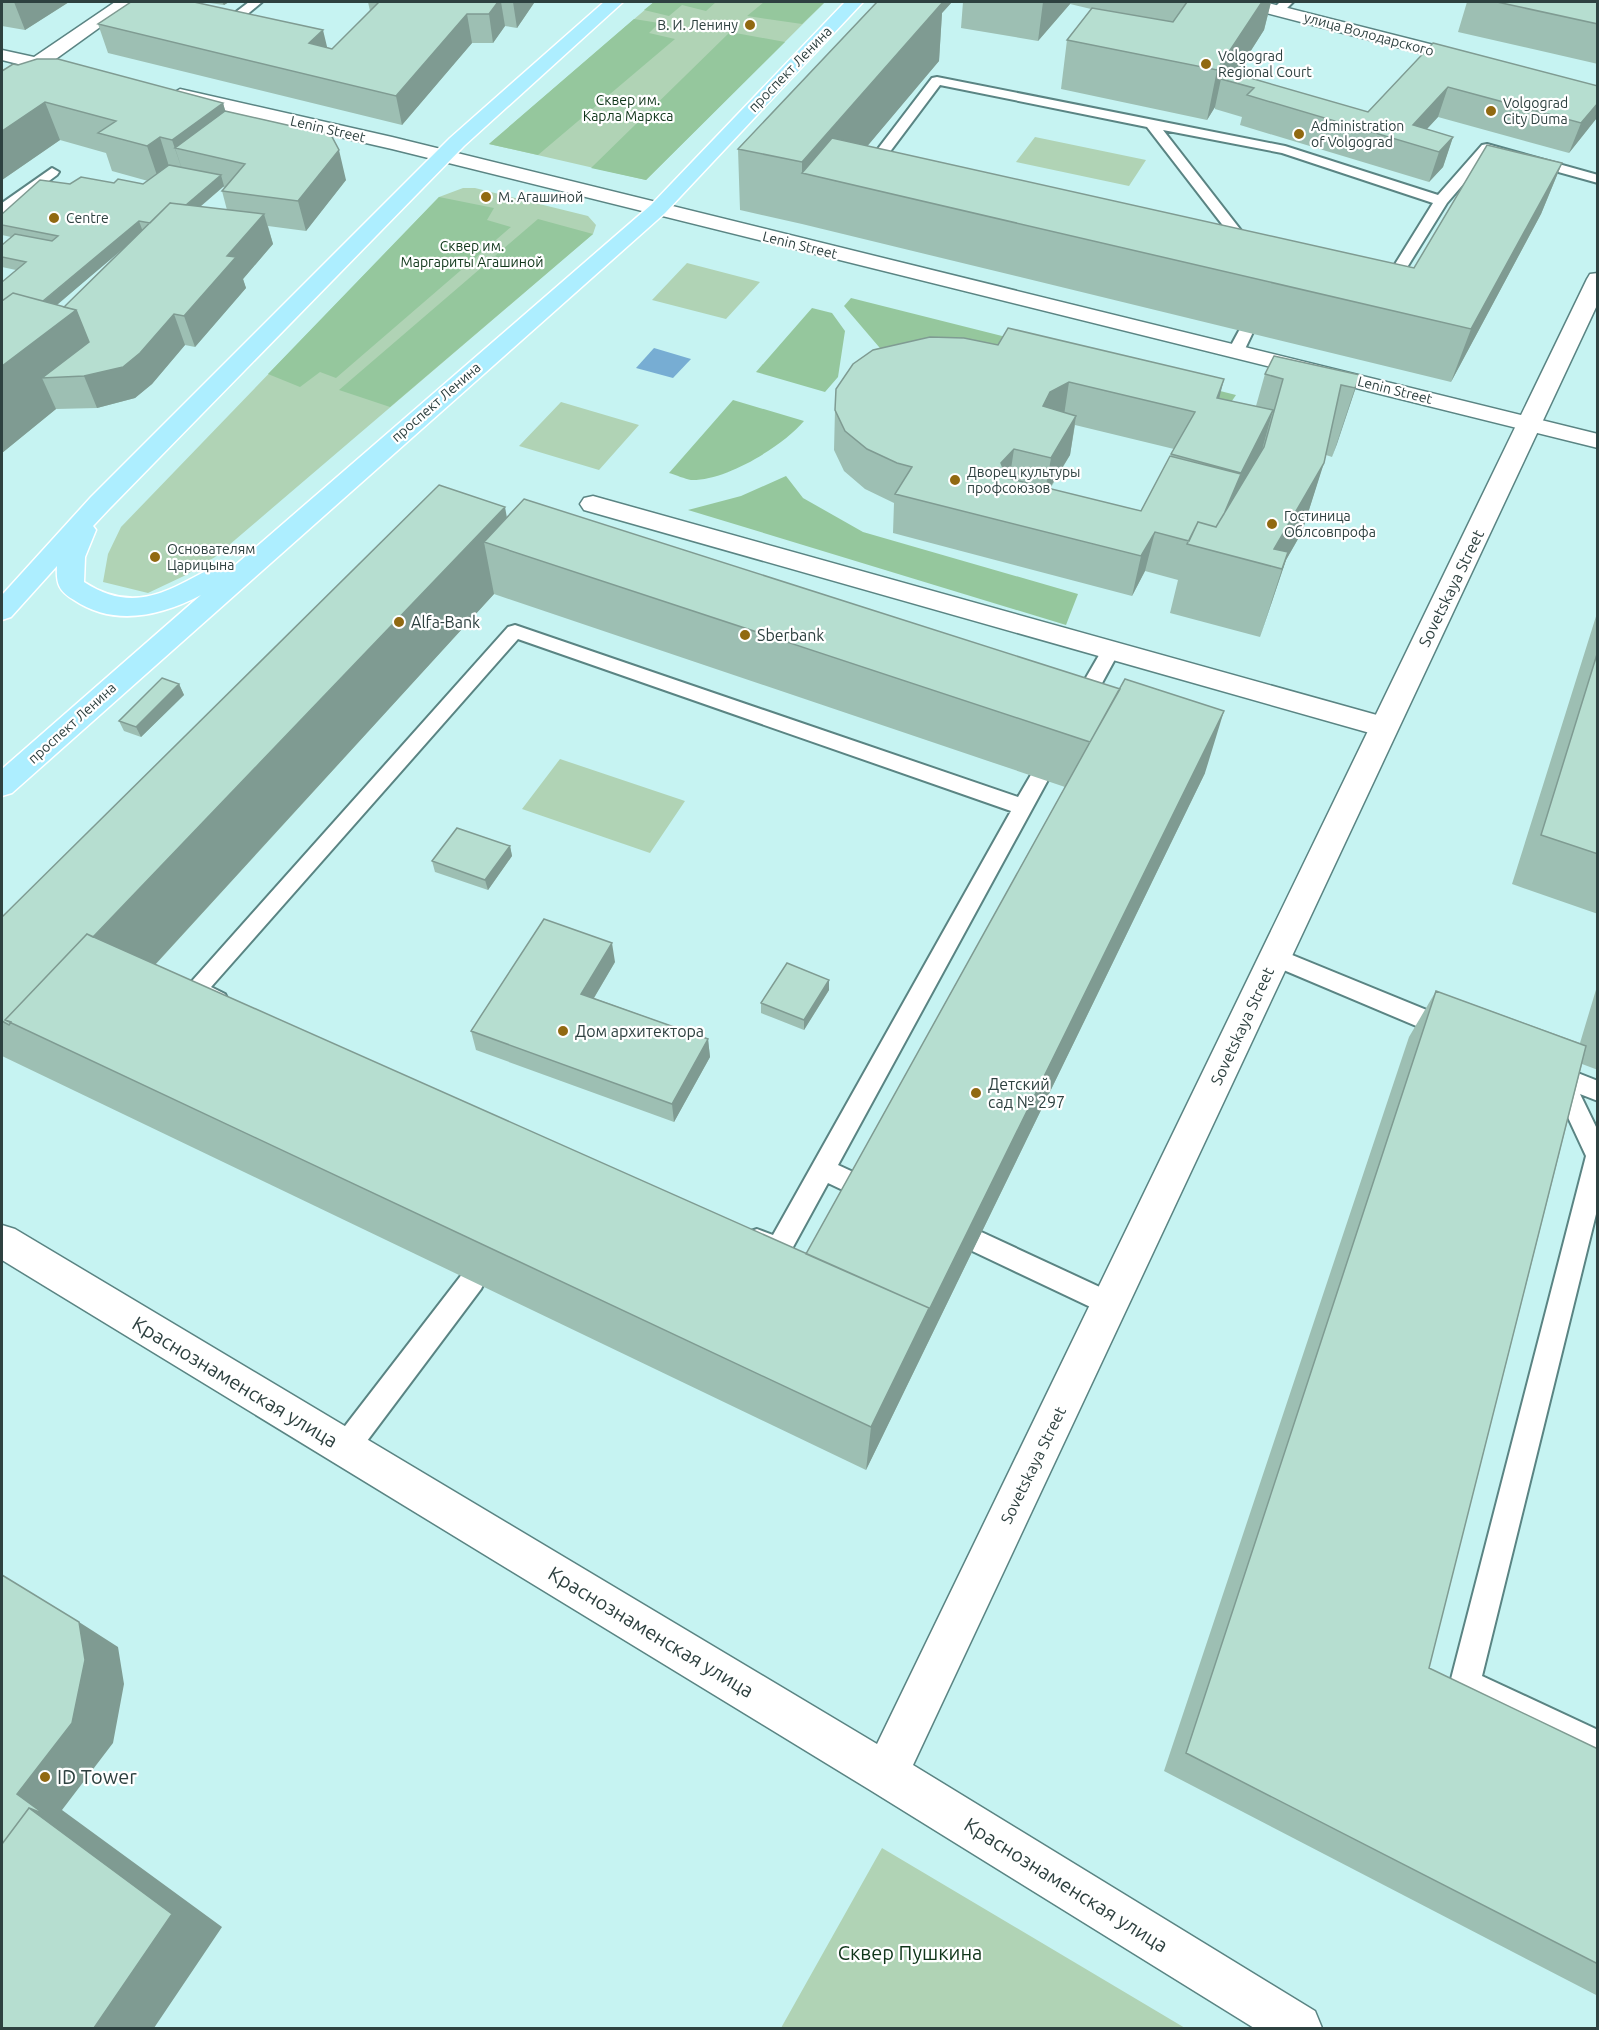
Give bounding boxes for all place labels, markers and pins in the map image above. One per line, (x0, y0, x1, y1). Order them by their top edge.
place label: В. И. Ленину (657, 17, 738, 33)
marker: В. И. Ленину (743, 18, 757, 32)
place label: Volgograd Regional Court (1218, 48, 1312, 80)
marker: Volgograd Regional Court (1199, 57, 1213, 71)
place label: Volgograd City Duma (1503, 95, 1568, 127)
marker: Volgograd City Duma (1484, 104, 1498, 118)
place label: Administration of Volgograd (1311, 118, 1404, 150)
marker: Administration of Volgograd (1292, 127, 1306, 141)
place label: М. Агашиной (498, 189, 583, 205)
marker: М. Агашиной (479, 190, 493, 204)
place label: Centre (66, 210, 109, 226)
marker: Centre (47, 211, 61, 225)
place label: Дворец культуры профсоюзов (967, 464, 1081, 496)
marker: Дворец культуры профсоюзов (948, 473, 962, 487)
place label: Гостиница Облсовпрофа (1284, 508, 1376, 540)
marker: Гостиница Облсовпрофа (1265, 517, 1279, 531)
place label: Основателям Царицына (167, 541, 256, 573)
marker: Основателям Царицына (148, 550, 162, 564)
place label: Alfa-Bank (411, 613, 480, 631)
marker: Alfa-Bank (392, 615, 406, 629)
place label: Sberbank (757, 626, 824, 644)
marker: Sberbank (738, 628, 752, 642)
place label: Дом архитектора (575, 1022, 704, 1040)
marker: Дом архитектора (556, 1024, 570, 1038)
place label: Детский сад № 297 (988, 1075, 1065, 1111)
marker: Детский сад № 297 (969, 1086, 983, 1100)
place label: ID Tower (57, 1765, 137, 1788)
marker: ID Tower (38, 1770, 52, 1784)

